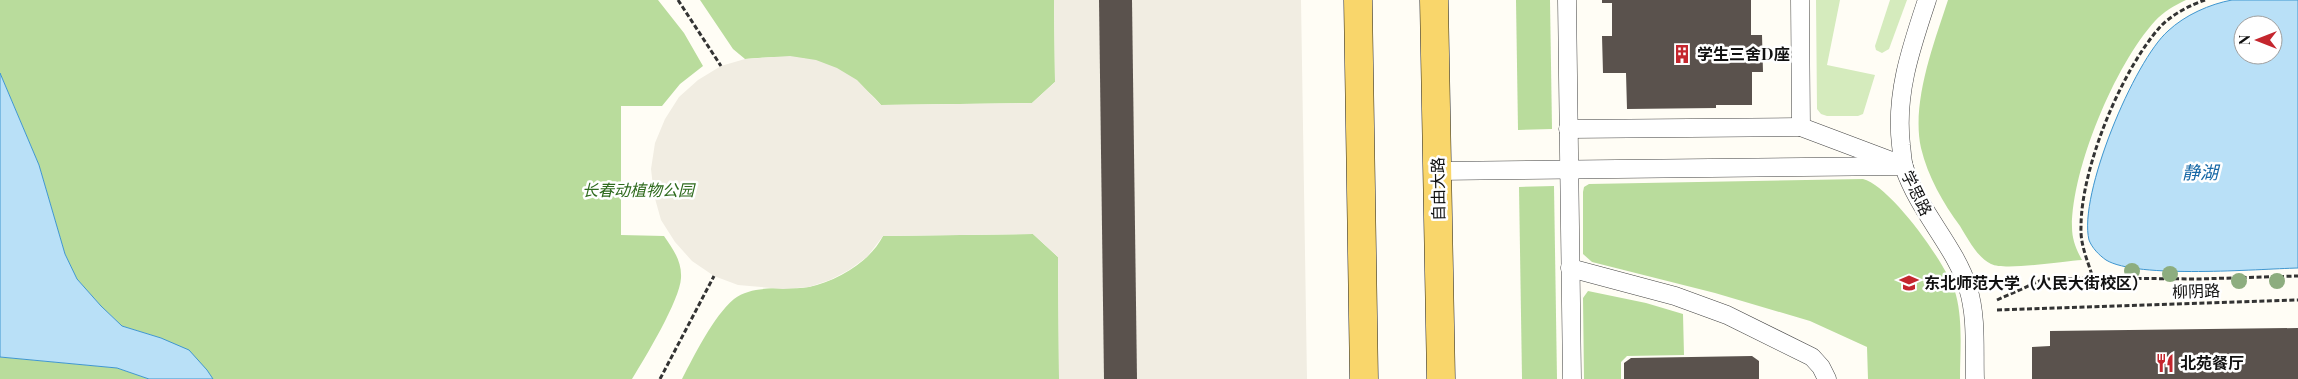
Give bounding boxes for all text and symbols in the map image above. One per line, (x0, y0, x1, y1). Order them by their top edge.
north arrow (2233, 15, 2283, 65)
text: N (2235, 35, 2254, 45)
building icon: 学生三舍D座 (1671, 43, 1693, 65)
place label: 学生三舍D座 (1697, 43, 1789, 64)
street label: 自由大路 (1426, 157, 1449, 221)
water label: 静湖 (2182, 160, 2221, 184)
street label: 学思路 (1897, 167, 1937, 219)
park label: 长春动植物公园 (582, 179, 696, 200)
school or university icon: 东北师范大学（人民大街校区） (1898, 272, 1920, 294)
place label: 东北师范大学（人民大街校区） (1924, 272, 2148, 293)
street label: 柳阴路 (2172, 279, 2220, 302)
restaurant icon: 北苑餐厅 (2154, 352, 2176, 374)
place label: 北苑餐厅 (2180, 352, 2244, 373)

